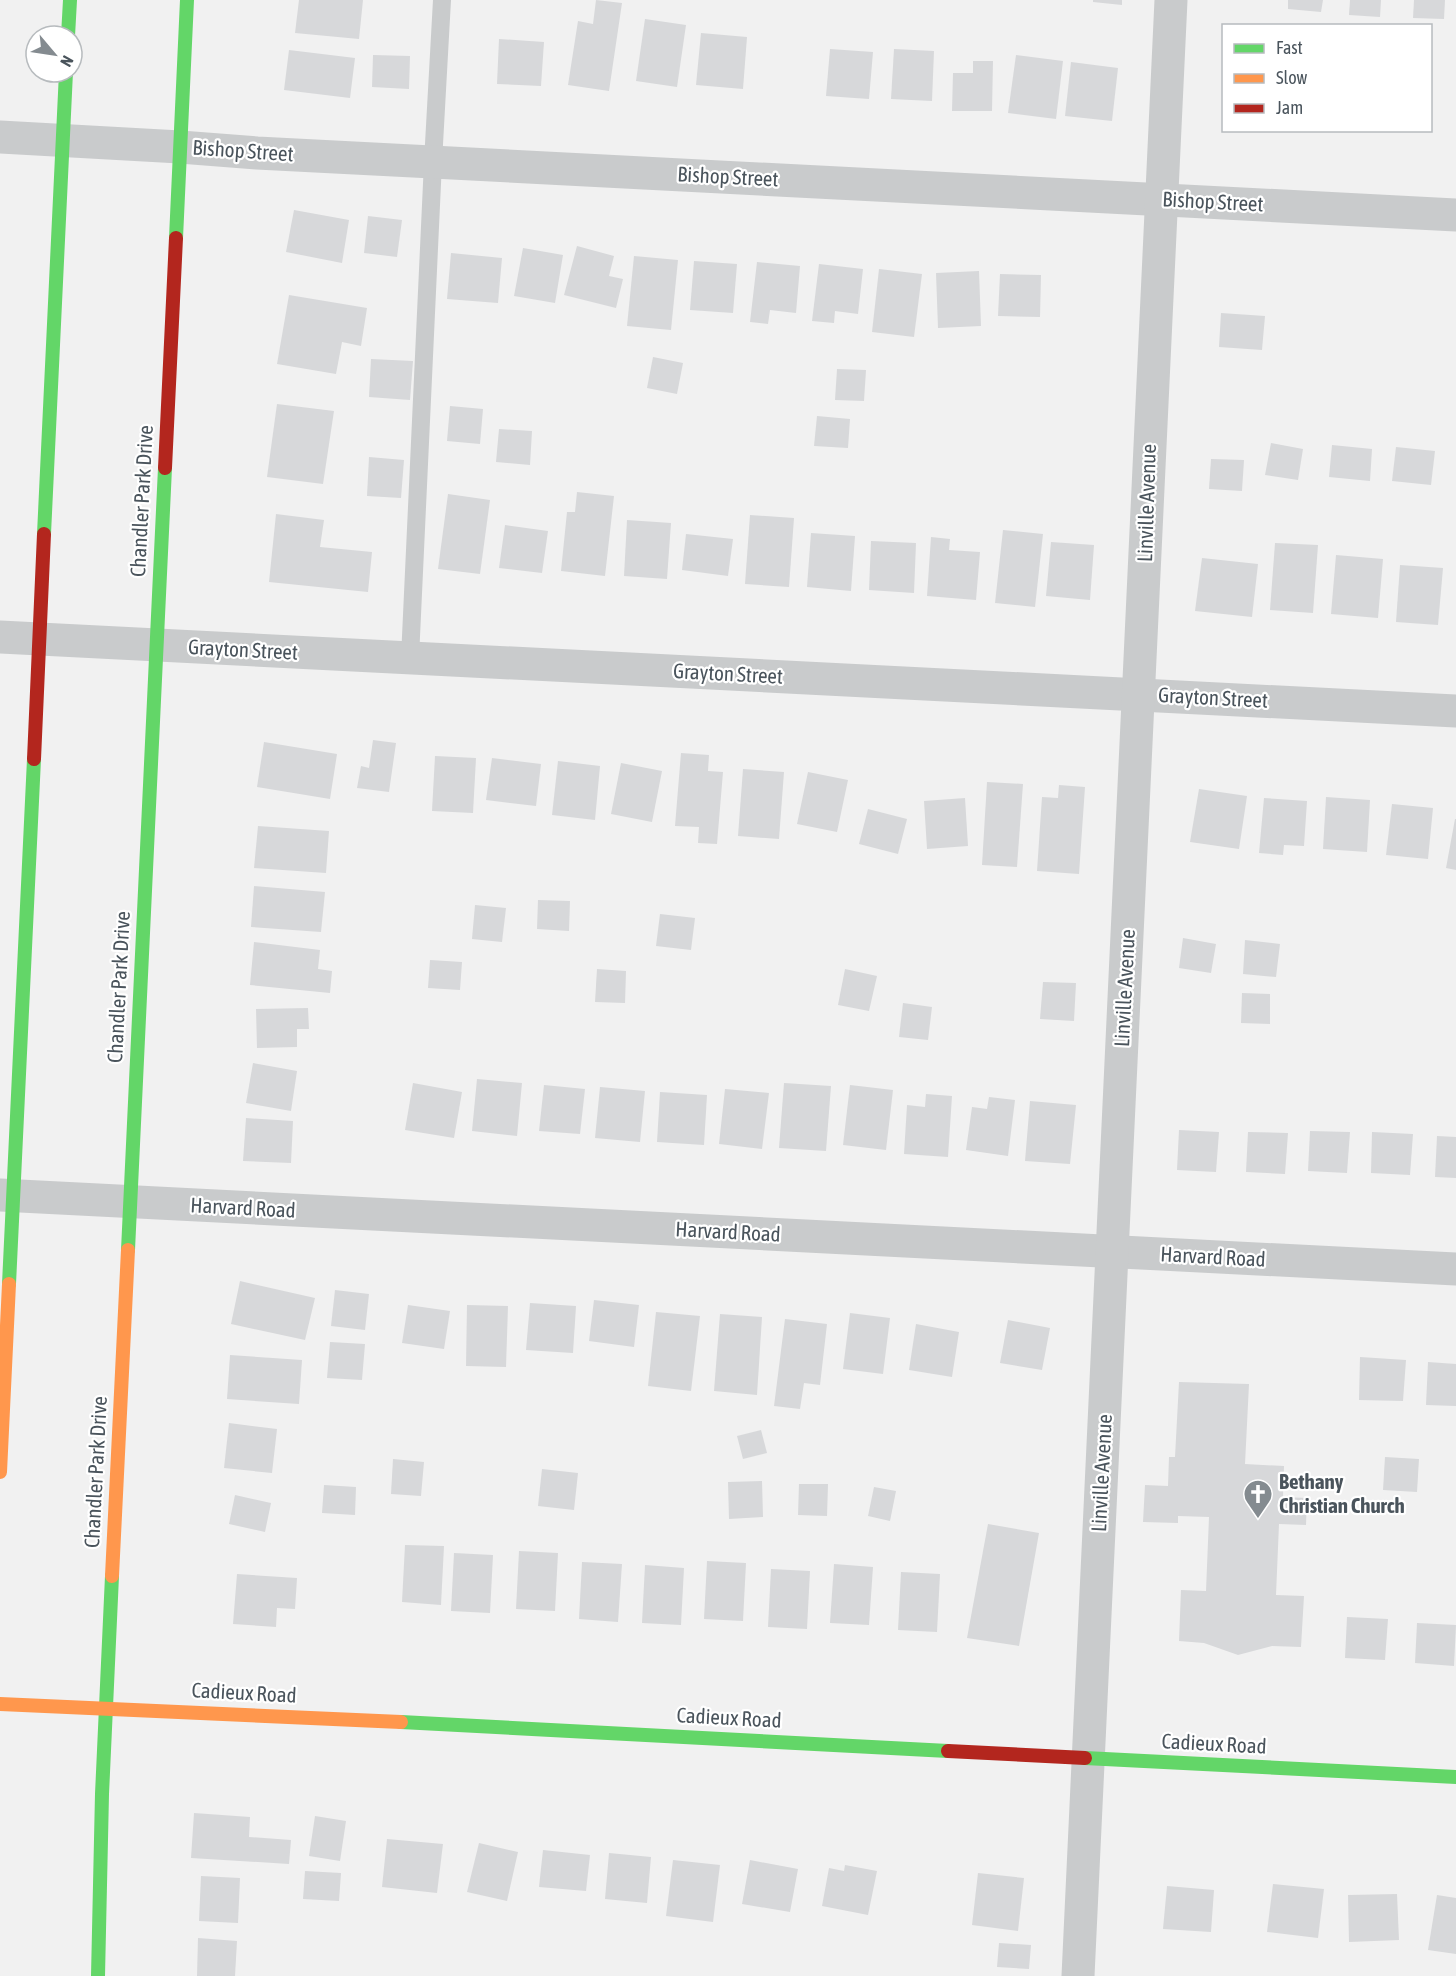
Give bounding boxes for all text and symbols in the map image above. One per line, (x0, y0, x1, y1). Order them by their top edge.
north arrow (24, 24, 84, 84)
legend (1222, 24, 1432, 132)
text: Fast (1276, 37, 1303, 58)
text: N (57, 53, 77, 70)
text: Slow (1276, 67, 1307, 88)
text: Jam (1276, 97, 1303, 118)
street label: Bishop Street (192, 135, 294, 166)
street label: Bishop Street (677, 161, 779, 191)
street label: Bishop Street (1162, 186, 1264, 216)
street label: Chandler Park Drive (125, 424, 157, 578)
street label: Linville Avenue (1132, 444, 1160, 562)
street label: Grayton Street (187, 634, 299, 664)
street label: Grayton Street (672, 658, 784, 688)
street label: Grayton Street (1157, 682, 1269, 712)
street label: Chandler Park Drive (102, 910, 134, 1064)
street label: Linville Avenue (1109, 928, 1139, 1048)
street label: Harvard Road (190, 1192, 296, 1222)
street label: Harvard Road (675, 1216, 781, 1246)
street label: Harvard Road (1160, 1241, 1266, 1271)
street label: Chandler Park Drive (79, 1395, 111, 1549)
street label: Linville Avenue (1086, 1413, 1116, 1533)
place label: Bethany Christian Church (1279, 1469, 1405, 1517)
church icon: Bethany Christian Church (1242, 1478, 1274, 1520)
street label: Cadieux Road (191, 1677, 297, 1707)
street label: Cadieux Road (676, 1702, 782, 1732)
street label: Cadieux Road (1161, 1728, 1267, 1758)

